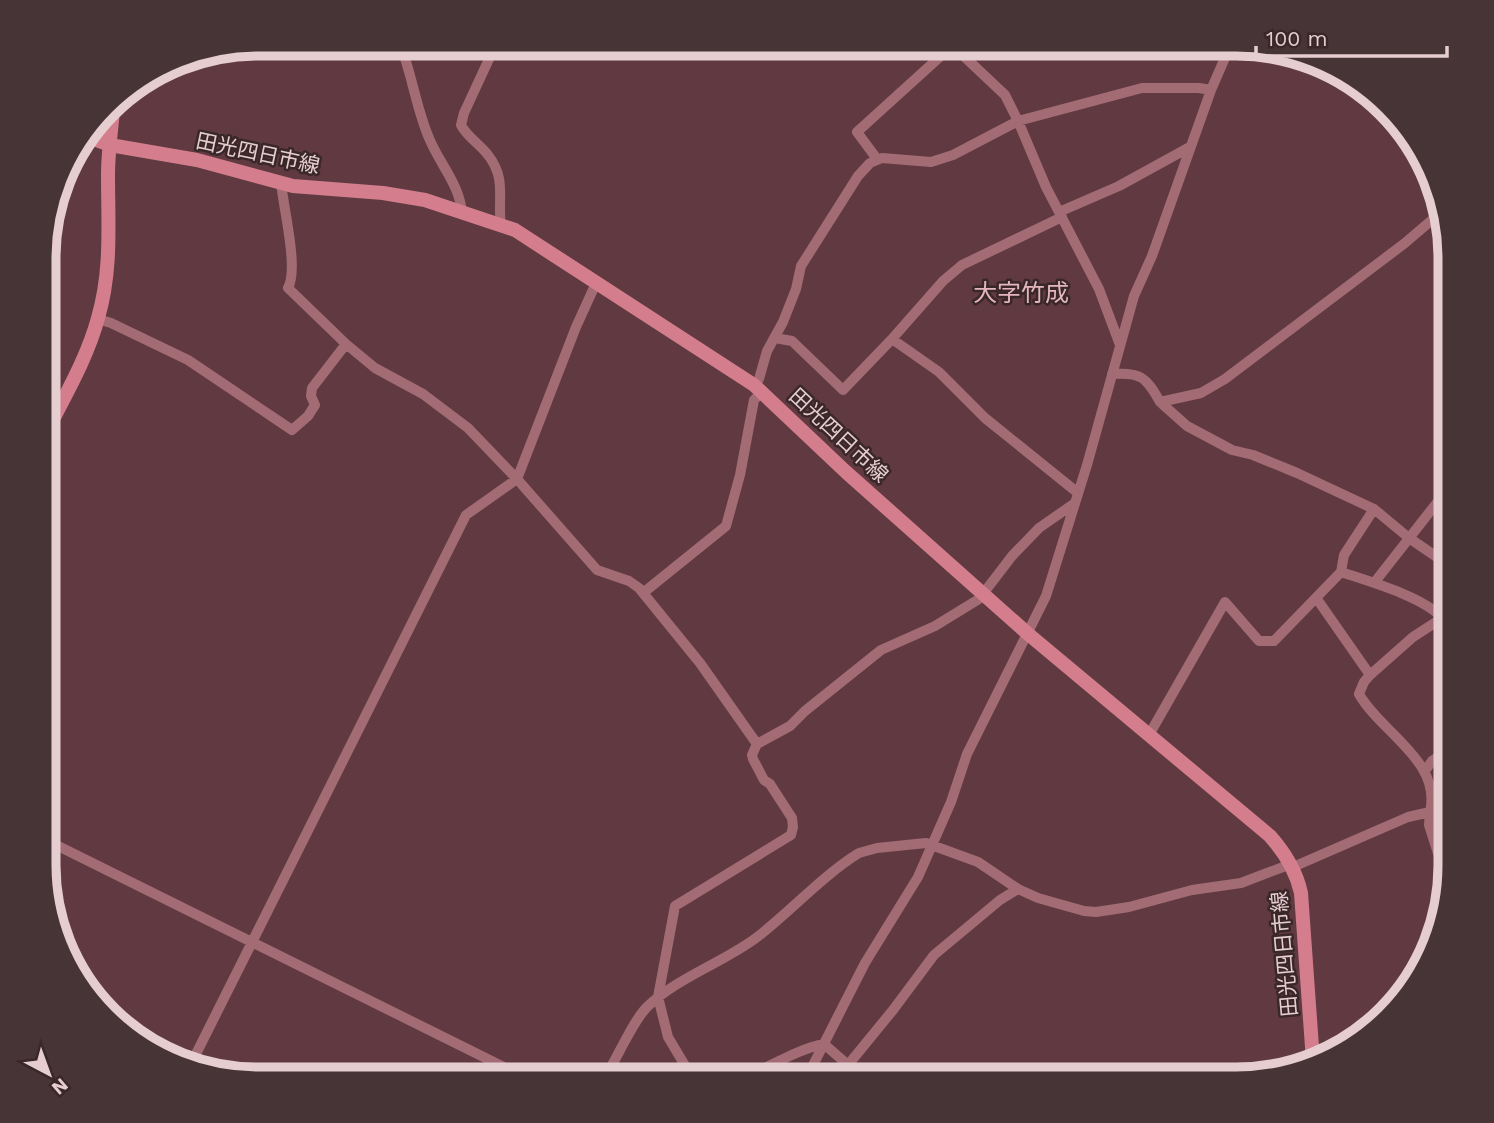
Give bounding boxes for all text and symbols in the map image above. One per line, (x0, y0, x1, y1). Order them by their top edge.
scale bar (1256, 14, 1447, 58)
text: 100 m (1266, 26, 1328, 51)
street label: 田光四日市線 (194, 128, 322, 178)
district label: 大字竹成 (973, 279, 1069, 307)
street label: 田光四日市線 (784, 383, 894, 487)
street label: 田光四日市線 (1266, 890, 1302, 1018)
north arrow (14, 1039, 84, 1109)
text: N (47, 1073, 73, 1100)

